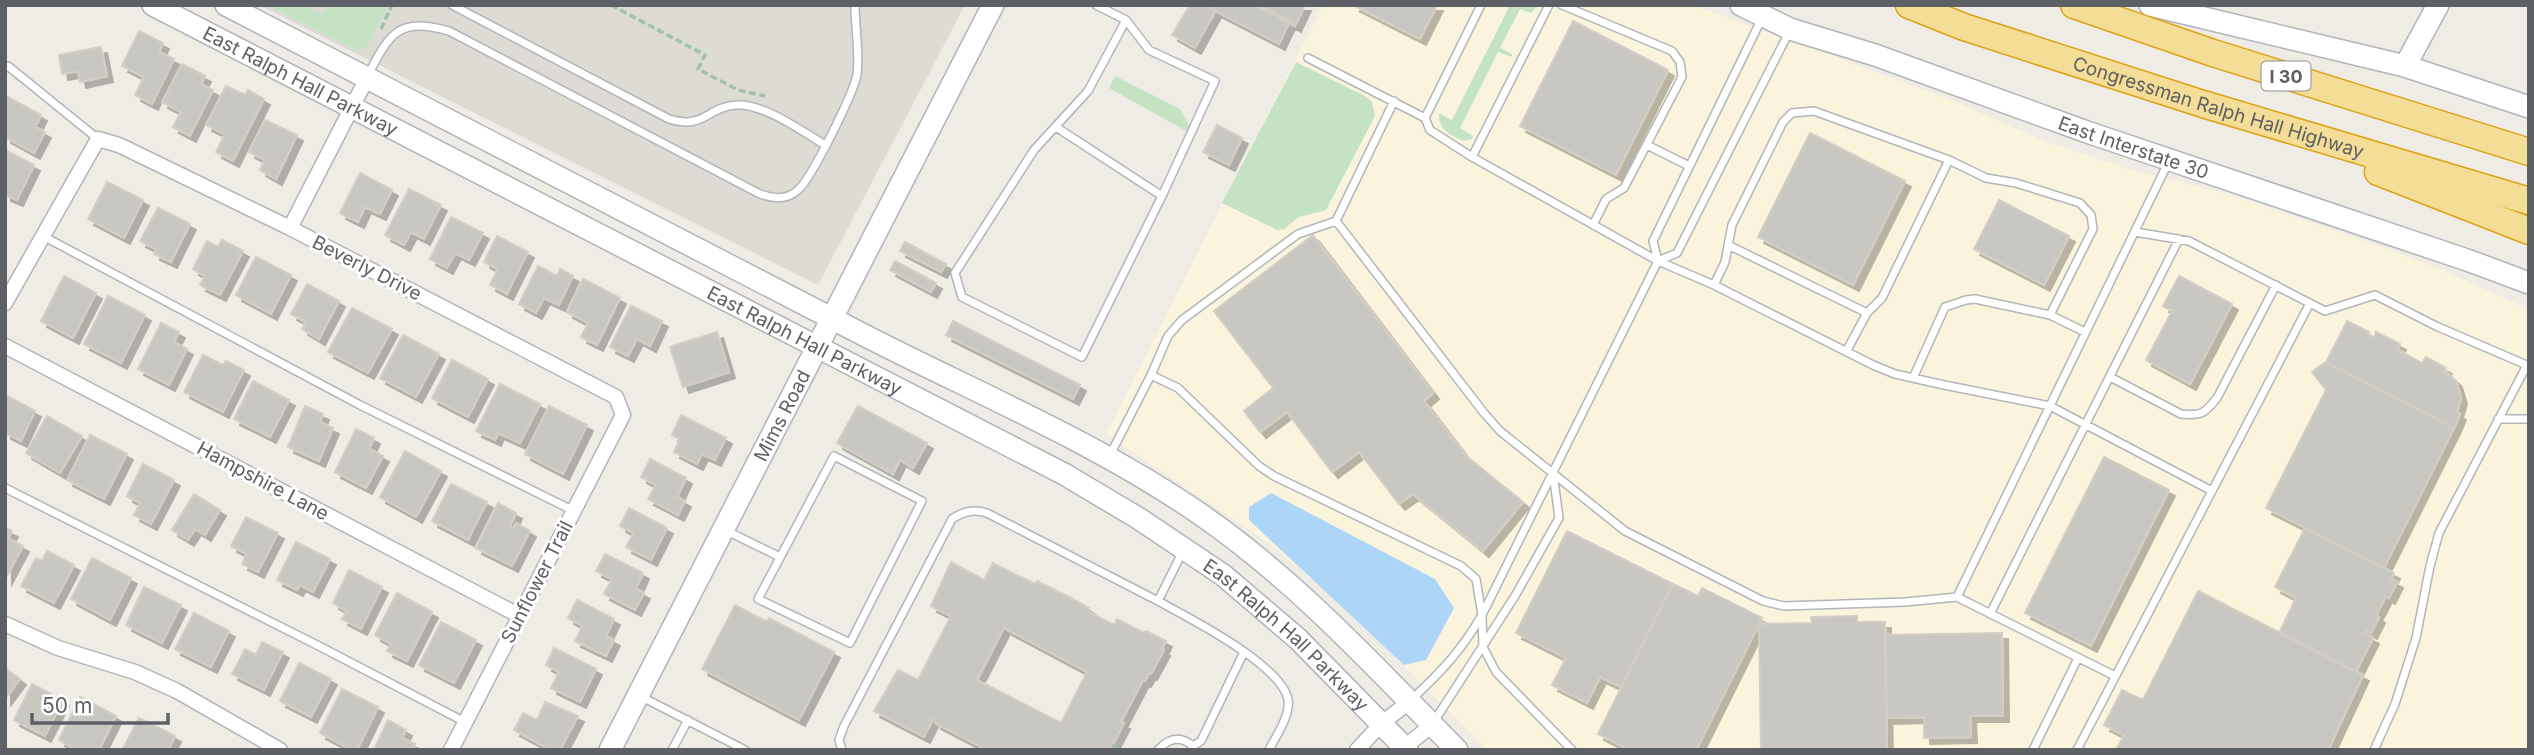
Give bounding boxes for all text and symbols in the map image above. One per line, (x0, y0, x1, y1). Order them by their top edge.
street label: East Ralph Hall Parkway (199, 21, 402, 141)
street label: Congressman Ralph Hall Highway (2070, 51, 2367, 163)
road number: I 30 (2262, 62, 2310, 90)
street label: East Interstate 30 (2055, 111, 2212, 184)
street label: Beverly Drive (308, 231, 426, 305)
street label: East Ralph Hall Parkway (703, 281, 906, 400)
street label: Mims Road (749, 366, 815, 465)
street label: Hampshire Lane (193, 437, 333, 525)
street label: Sunflower Trail (496, 517, 578, 647)
street label: East Ralph Hall Parkway (1199, 554, 1374, 716)
scale bar (32, 682, 168, 726)
text: 50 m (42, 693, 92, 718)

